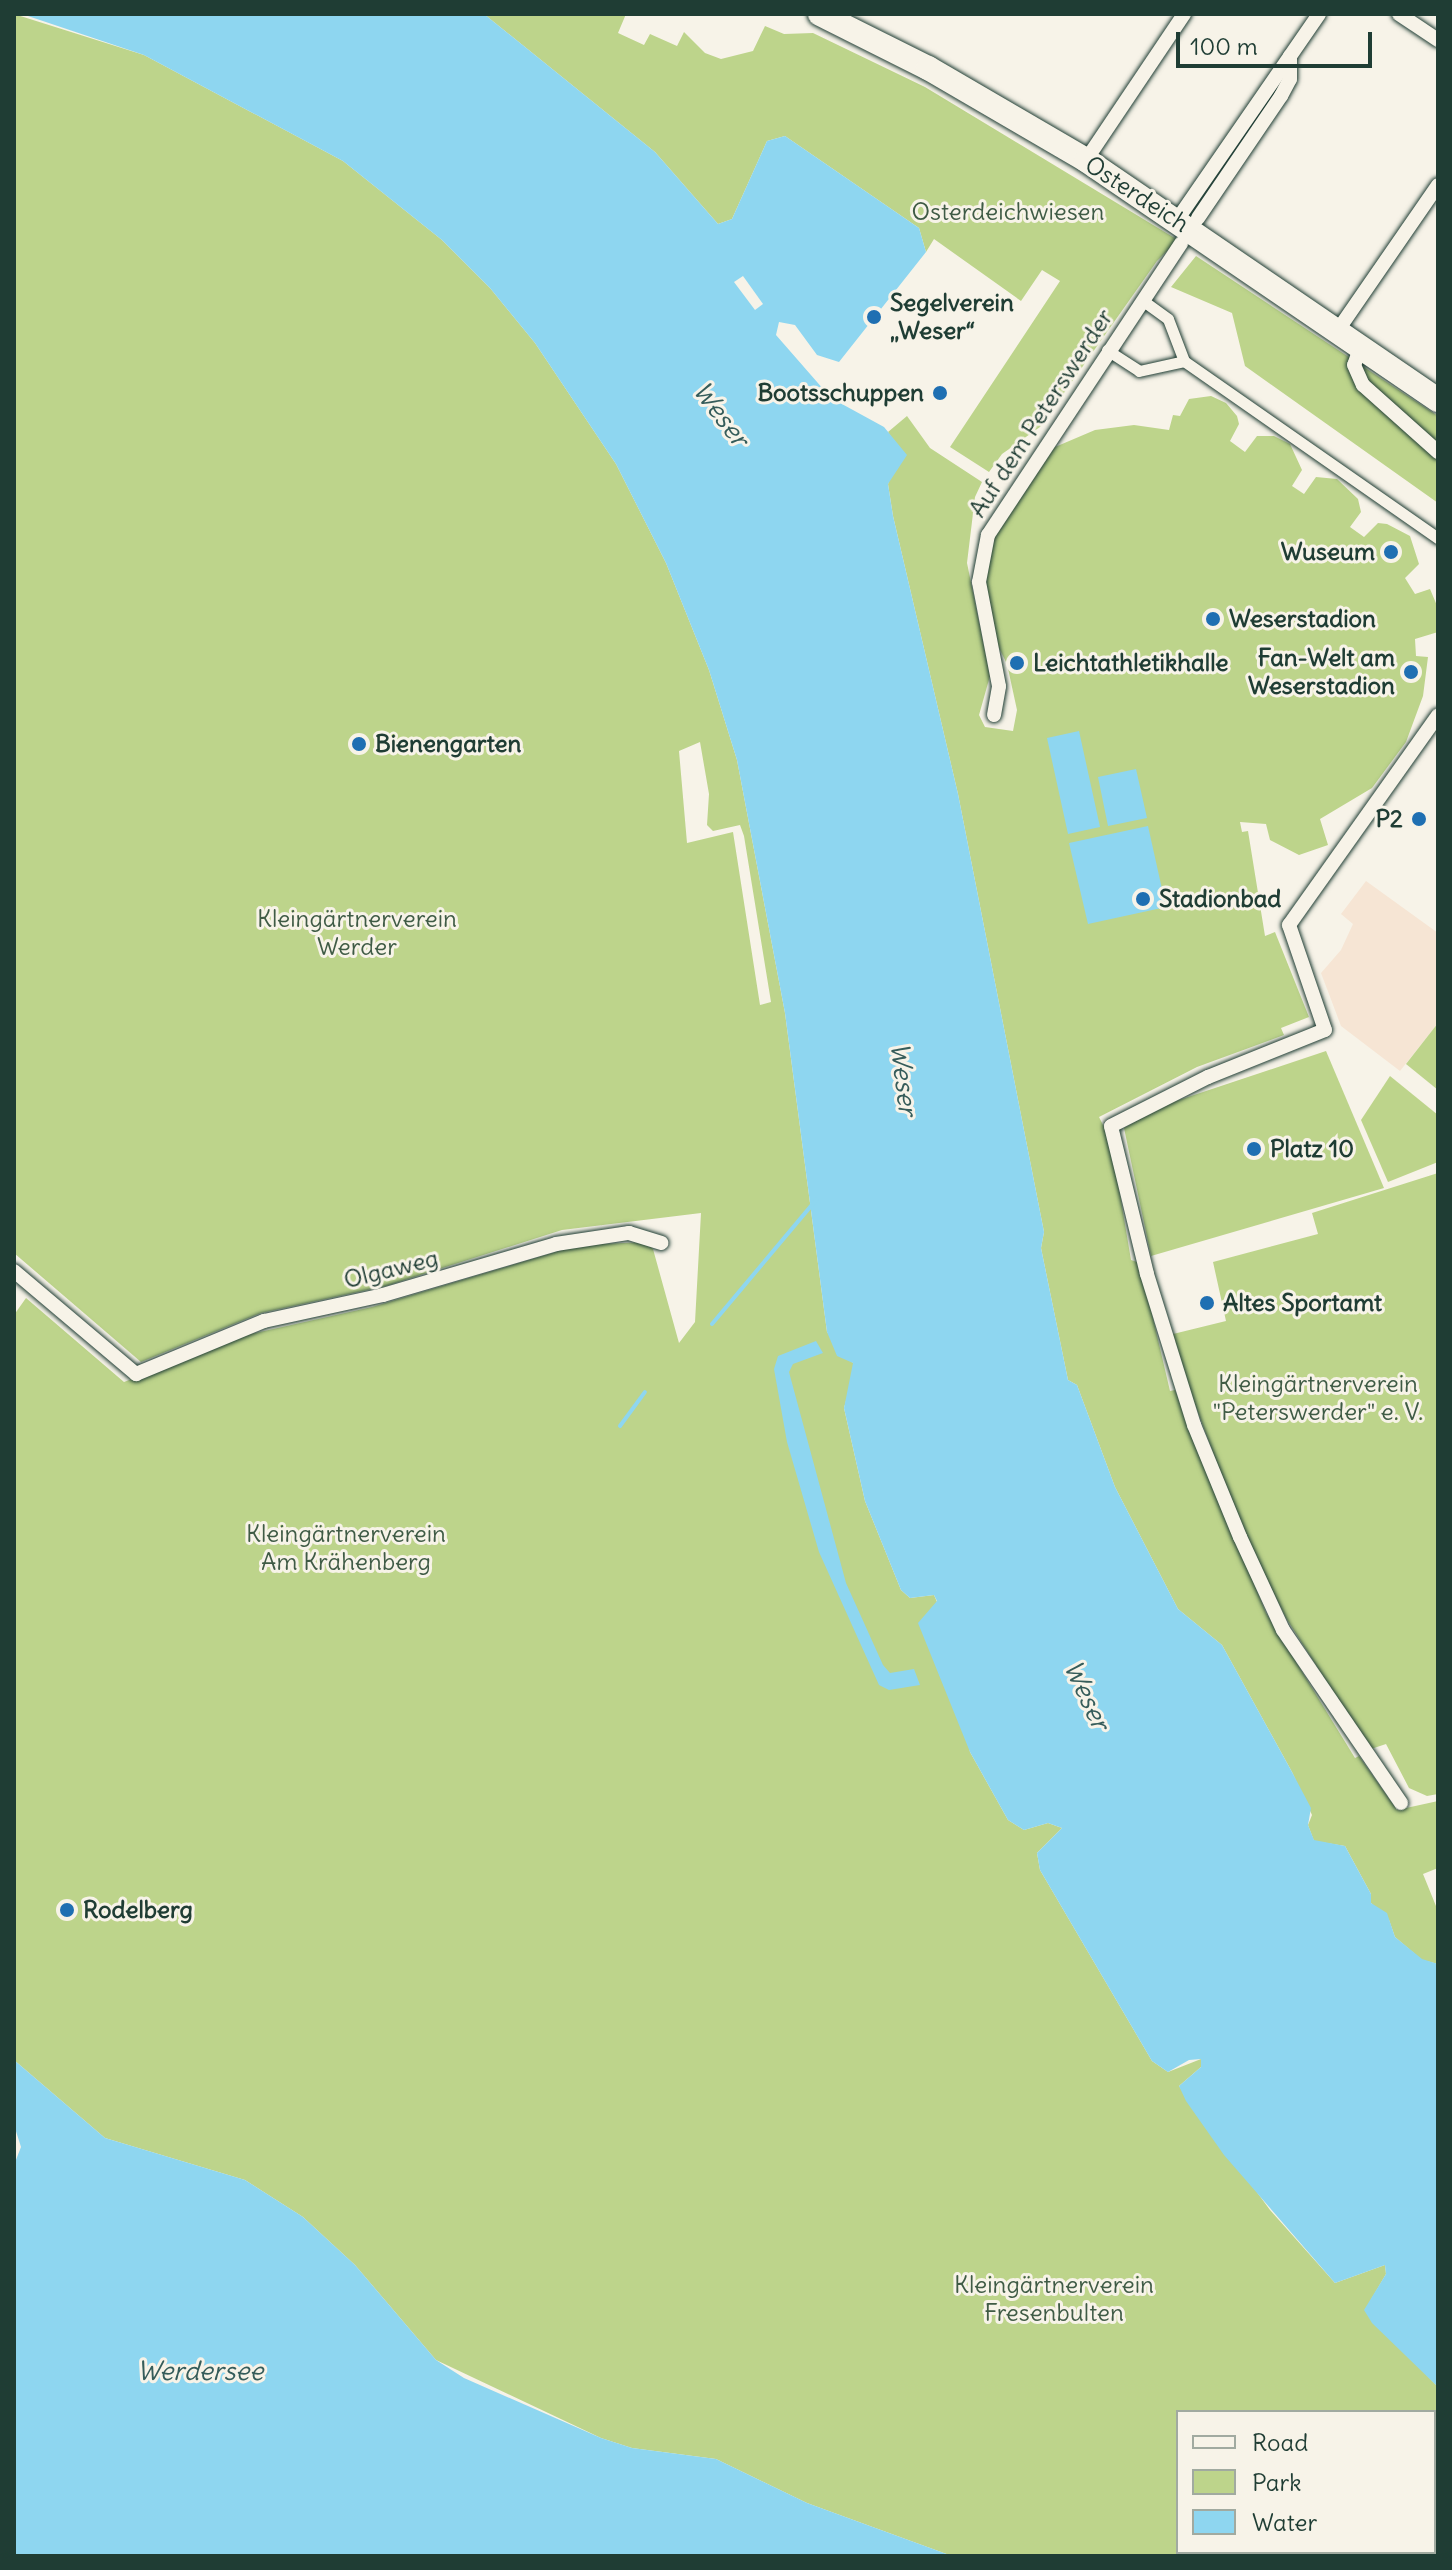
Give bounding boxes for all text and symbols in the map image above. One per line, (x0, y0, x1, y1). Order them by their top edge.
scale bar (1180, 16, 1376, 66)
text: 100 m (1190, 31, 1258, 61)
street label: Osterdeich (1080, 150, 1194, 238)
park label: Osterdeichwiesen (912, 198, 1104, 226)
place label: Segelverein „Weser“ (890, 289, 1014, 345)
street label: Auf dem Peterswerder (963, 303, 1119, 523)
marker: Segelverein „Weser“ (865, 308, 883, 326)
water label: Weser (687, 375, 755, 453)
place label: Bootsschuppen (757, 379, 924, 407)
marker: Bootsschuppen (931, 384, 949, 402)
place label: Wuseum (1281, 538, 1375, 566)
marker: Wuseum (1382, 543, 1400, 561)
place label: Weserstadion (1229, 605, 1376, 633)
marker: Weserstadion (1204, 610, 1222, 628)
place label: Fan-Welt am Weserstadion (1248, 644, 1395, 700)
place label: Leichtathletikhalle (1033, 649, 1228, 677)
marker: Leichtathletikhalle (1008, 654, 1026, 672)
marker: Fan-Welt am Weserstadion (1402, 663, 1420, 681)
place label: Bienengarten (375, 730, 521, 758)
marker: Bienengarten (350, 735, 368, 753)
place label: P2 (1375, 805, 1403, 833)
marker: P2 (1410, 810, 1428, 828)
place label: Stadionbad (1159, 885, 1281, 913)
marker: Stadionbad (1134, 890, 1152, 908)
park label: Kleingärtnerverein Werder (257, 905, 457, 961)
water label: Weser (884, 1041, 924, 1117)
place label: Platz 10 (1270, 1135, 1354, 1163)
marker: Platz 10 (1245, 1140, 1263, 1158)
street label: Olgaweg (341, 1243, 441, 1295)
place label: Altes Sportamt (1223, 1289, 1382, 1317)
marker: Altes Sportamt (1198, 1294, 1216, 1312)
park label: Kleingärtnerverein "Peterswerder" e. V. (1213, 1370, 1423, 1426)
park label: Kleingärtnerverein Am Krähenberg (246, 1520, 446, 1576)
water label: Weser (1057, 1655, 1117, 1735)
place label: Rodelberg (83, 1896, 193, 1924)
marker: Rodelberg (58, 1901, 76, 1919)
park label: Kleingärtnerverein Fresenbulten (954, 2271, 1154, 2327)
water label: Werdersee (137, 2355, 263, 2387)
legend (1176, 2410, 1436, 2554)
text: Road (1252, 2427, 1308, 2457)
text: Park (1252, 2467, 1302, 2497)
text: Water (1252, 2507, 1317, 2537)

